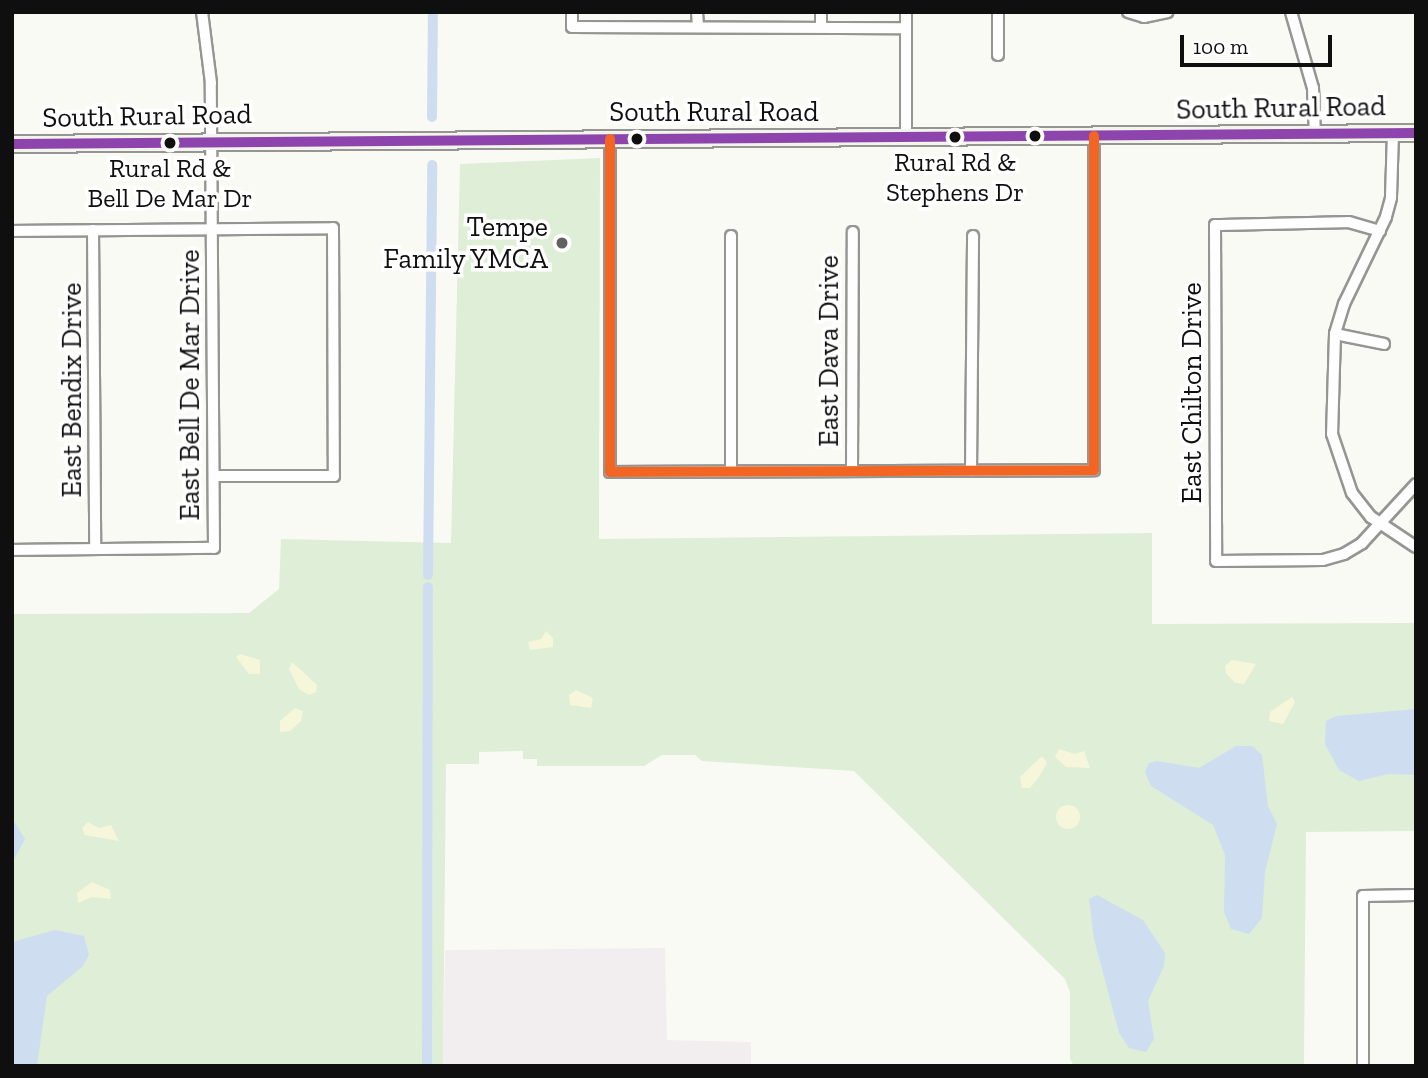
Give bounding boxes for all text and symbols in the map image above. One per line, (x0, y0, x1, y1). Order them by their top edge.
scale bar (1183, 21, 1335, 65)
text: 100 m (1193, 34, 1248, 59)
street label: South Rural Road (1176, 89, 1386, 127)
street label: South Rural Road (609, 95, 819, 129)
street label: South Rural Road (42, 97, 252, 135)
unlabelled marker (1028, 129, 1042, 143)
marker: Rural Rd & Stephens Dr (948, 130, 962, 144)
unlabelled marker (630, 132, 644, 146)
marker: Rural Rd & Bell De Mar Dr (163, 136, 177, 150)
place label: Rural Rd & Stephens Dr (886, 147, 1024, 208)
place label: Rural Rd & Bell De Mar Dr (87, 153, 253, 214)
place label: Tempe Family YMCA (382, 210, 548, 276)
marker: Tempe Family YMCA (554, 235, 570, 251)
street label: East Bell De Mar Drive (173, 249, 207, 521)
street label: East Dava Drive (812, 255, 846, 447)
street label: East Chilton Drive (1175, 282, 1209, 504)
street label: East Bendix Drive (55, 283, 89, 497)

